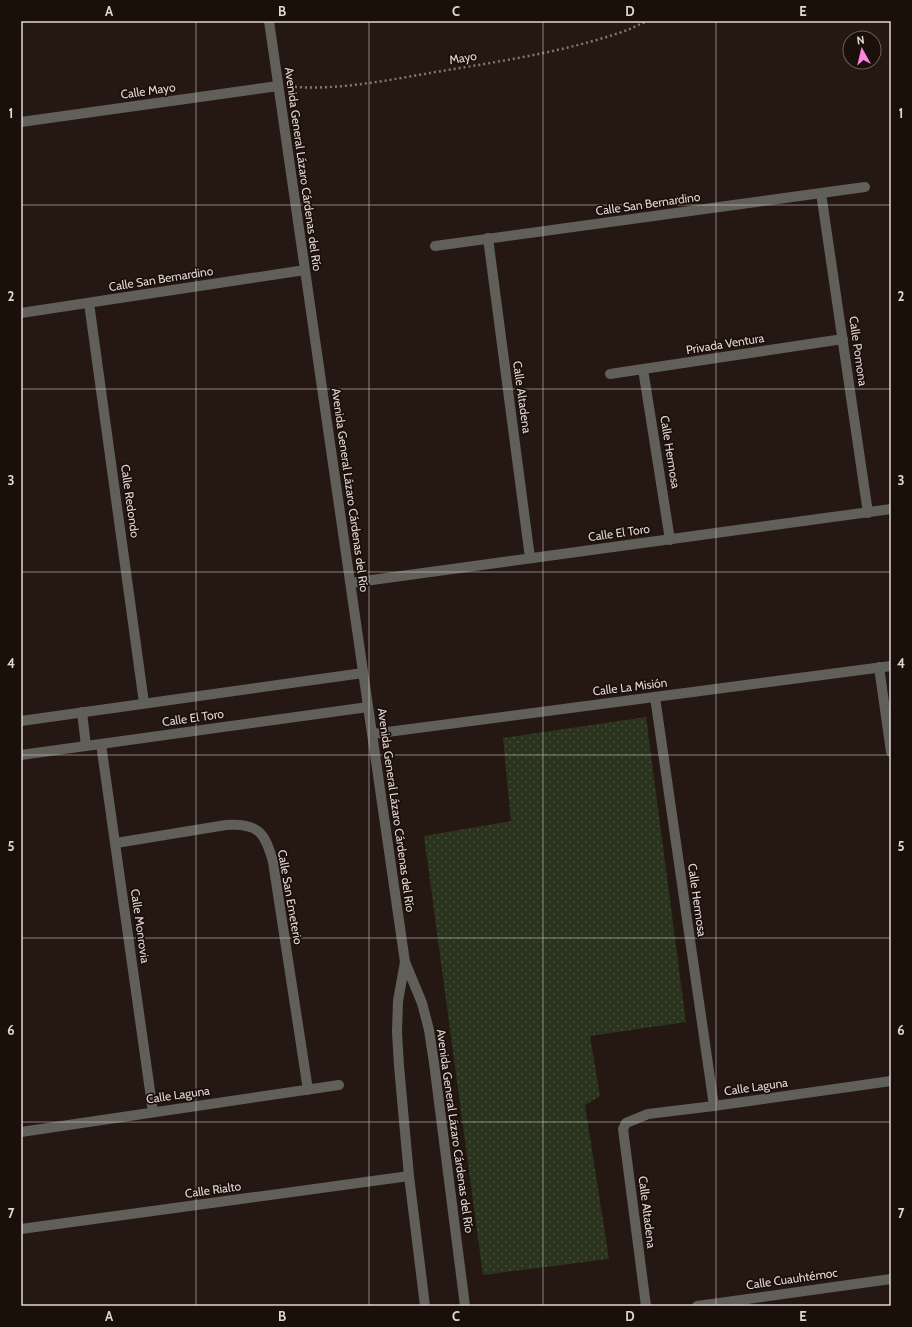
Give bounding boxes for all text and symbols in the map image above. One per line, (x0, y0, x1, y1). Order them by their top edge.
text: A (105, 3, 114, 19)
text: B (278, 3, 286, 19)
text: C (452, 3, 460, 19)
text: D (625, 3, 635, 19)
text: E (799, 3, 807, 19)
north arrow (842, 30, 882, 70)
text: N (856, 33, 865, 48)
street label: Mayo (448, 48, 478, 67)
street label: Avenida General Lázaro Cárdenas del Río (282, 66, 325, 272)
street label: Calle Mayo (119, 79, 177, 102)
text: 1 (9, 105, 13, 121)
text: 1 (899, 105, 903, 121)
street label: Calle San Bernardino (595, 189, 702, 218)
street label: Calle San Bernardino (108, 263, 215, 294)
text: 2 (8, 288, 15, 304)
text: 2 (898, 288, 905, 304)
street label: Calle Pomona (846, 315, 871, 387)
street label: Privada Ventura (685, 330, 765, 357)
street label: Calle Altadena (510, 360, 535, 434)
street label: Avenida General Lázaro Cárdenas del Río (329, 387, 372, 593)
street label: Calle Hermosa (657, 414, 684, 490)
street label: Calle Redondo (118, 463, 143, 539)
text: 3 (7, 472, 15, 488)
text: 3 (897, 472, 905, 488)
street label: Calle El Toro (587, 521, 651, 544)
text: 4 (7, 655, 15, 671)
text: 4 (897, 655, 905, 671)
street label: Calle La Misión (592, 674, 668, 699)
street label: Calle El Toro (161, 706, 225, 729)
street label: Avenida General Lázaro Cárdenas del Río (375, 707, 418, 913)
text: 5 (8, 838, 15, 854)
text: 5 (898, 838, 905, 854)
street label: Calle San Emeterio (275, 848, 306, 946)
street label: Calle Hermosa (685, 862, 710, 938)
street label: Calle Monrovia (128, 888, 153, 964)
text: 6 (7, 1022, 15, 1038)
text: 6 (897, 1022, 905, 1038)
street label: Avenida General Lázaro Cárdenas del Río (434, 1028, 477, 1234)
street label: Calle Laguna (723, 1075, 789, 1098)
street label: Calle Laguna (145, 1083, 211, 1106)
street label: Calle Altadena (636, 1175, 659, 1249)
street label: Calle Rialto (184, 1178, 242, 1201)
text: 7 (8, 1205, 15, 1221)
text: 7 (898, 1205, 905, 1221)
street label: Calle Cuauhtémoc (745, 1265, 839, 1292)
text: A (105, 1308, 114, 1324)
text: B (278, 1308, 286, 1324)
text: C (452, 1308, 460, 1324)
text: D (625, 1308, 635, 1324)
text: E (799, 1308, 807, 1324)

